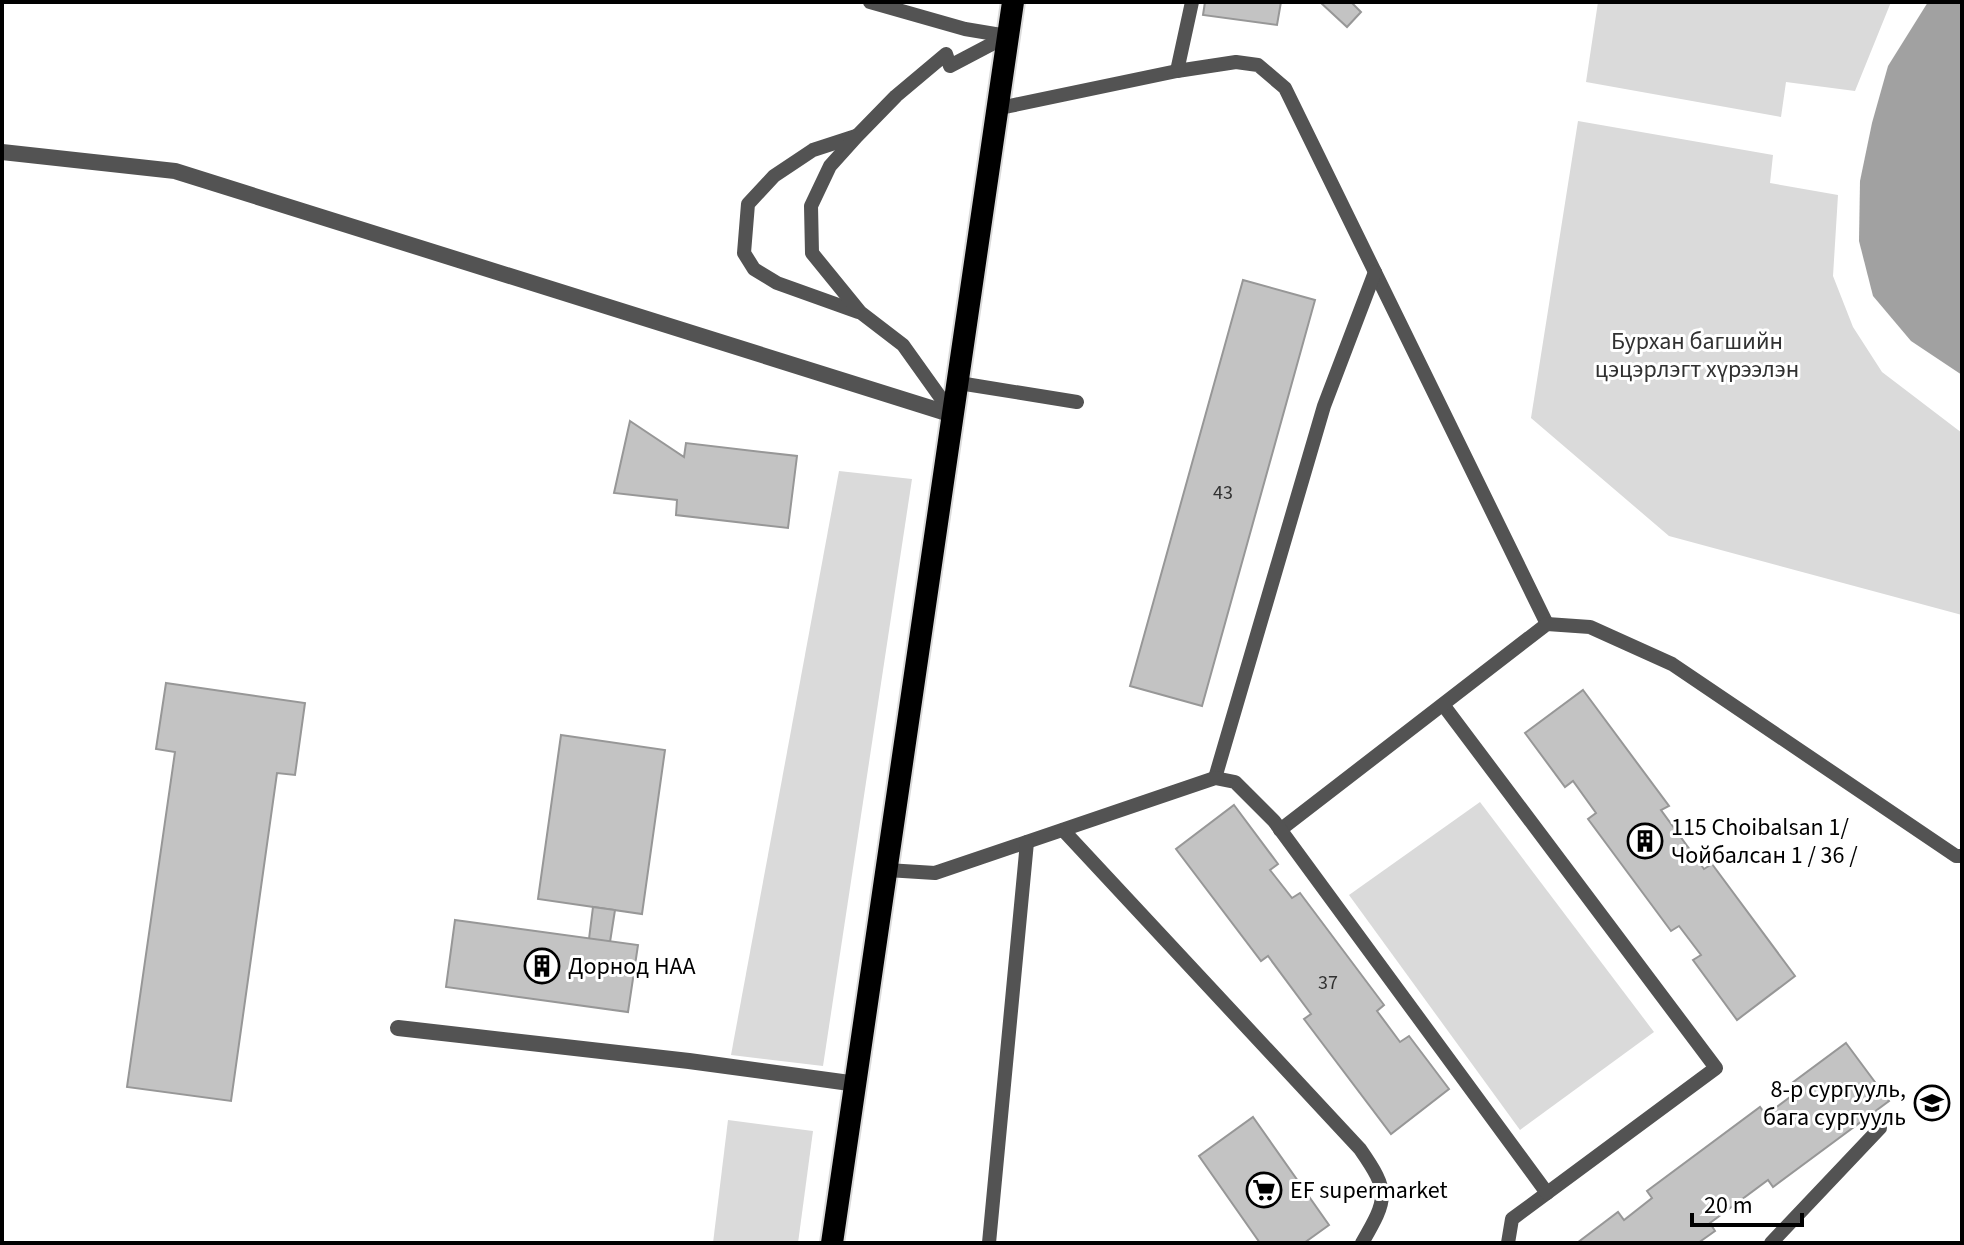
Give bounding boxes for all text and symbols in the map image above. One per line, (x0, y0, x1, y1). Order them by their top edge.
park label: Бурхан багшийн цэцэрлэгт хүрээлэн (1595, 324, 1799, 387)
house number: 43 (1213, 479, 1233, 507)
place label: 115 Choibalsan 1/ Чойбалсан 1 / 36 / (1671, 810, 1858, 873)
building icon: 115 Choibalsan 1/ Чойбалсан 1 / 36 / (1626, 822, 1664, 860)
building icon: Дорнод НАА (523, 947, 561, 985)
place label: Дорнод НАА (568, 949, 696, 984)
house number: 37 (1318, 969, 1338, 997)
place label: 8-р сургууль, бага сургууль (1763, 1072, 1906, 1135)
school or university icon: 8-р сургууль, бага сургууль (1913, 1084, 1951, 1122)
supermarket icon: EF supermarket (1245, 1171, 1283, 1209)
place label: EF supermarket (1290, 1173, 1448, 1208)
scale bar (1692, 1177, 1802, 1227)
text: 20 m (1704, 1188, 1753, 1223)

